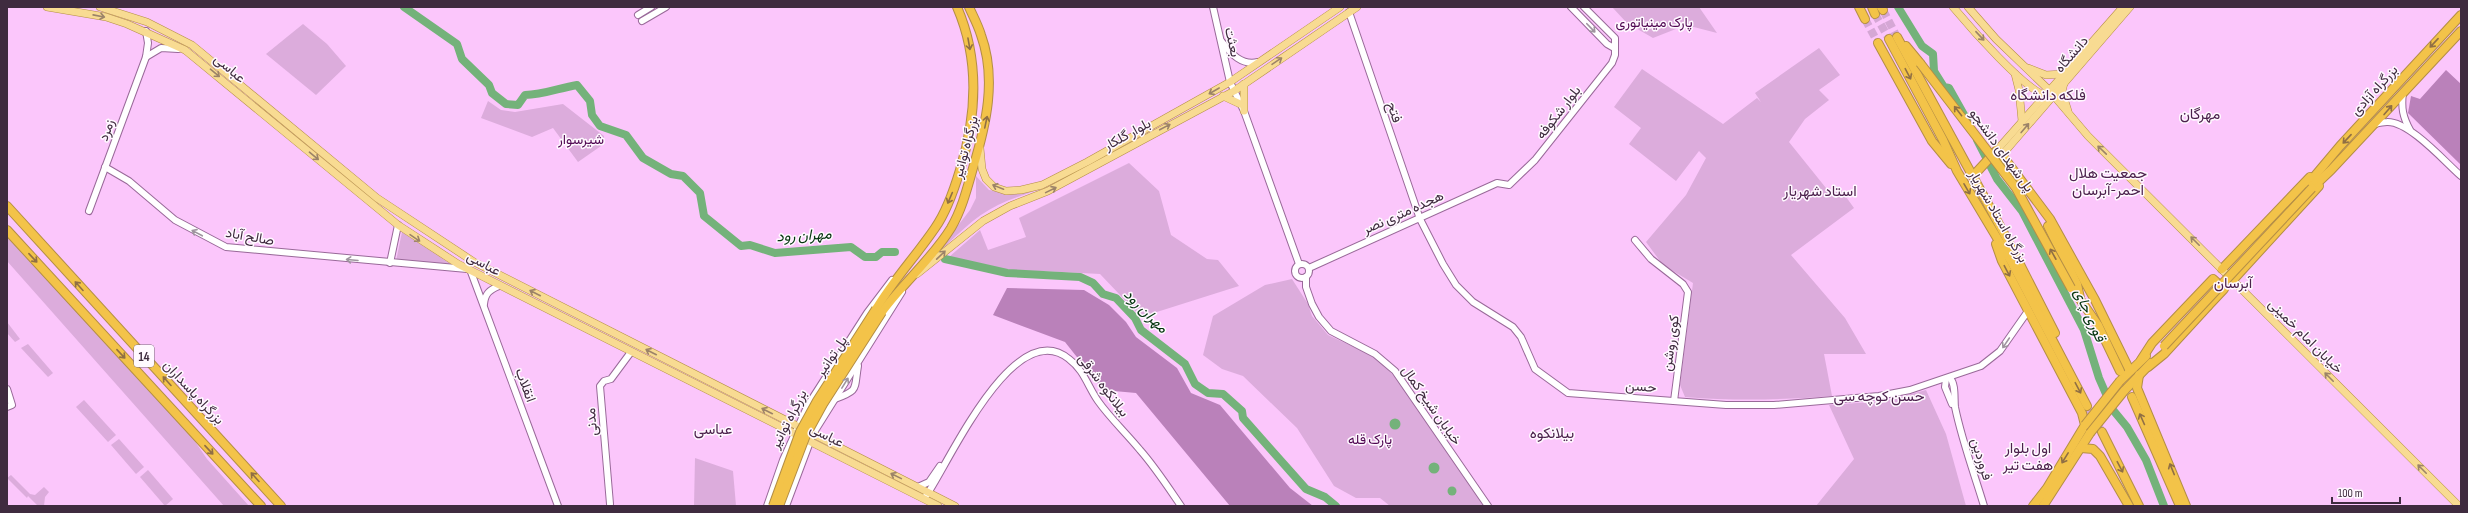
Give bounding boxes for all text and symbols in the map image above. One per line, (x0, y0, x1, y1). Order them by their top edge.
one-way arrow (93, 12, 106, 20)
park label: پارک مینیاتوری (1615, 14, 1693, 32)
one-way arrow (1587, 23, 1596, 33)
street label: بعثت (1221, 26, 1244, 59)
one-way arrow (1975, 31, 1985, 41)
street label: دانشگاه (2051, 32, 2092, 76)
one-way arrow (965, 37, 973, 50)
one-way arrow (2430, 38, 2439, 48)
street label: عباسى (210, 50, 249, 86)
one-way arrow (1272, 57, 1283, 65)
street label: بزرگراه آزادی (2347, 61, 2402, 119)
one-way arrow (1904, 67, 1912, 79)
one-way arrow (209, 68, 220, 77)
street label: بلوار شکوفه (1532, 82, 1585, 142)
district label: فلکه دانشگاه (2010, 86, 2086, 105)
one-way arrow (1208, 87, 1220, 95)
street label: فتح (1381, 99, 1406, 126)
one-way arrow (2383, 104, 2392, 115)
street label: پل شهدای دانشجو (1965, 105, 2038, 196)
district label: مهرگان (2180, 105, 2220, 124)
one-way arrow (1954, 106, 1962, 117)
street label: بزرگراه توانیر (949, 114, 982, 181)
street label: بلوار گلکار (1100, 115, 1154, 155)
one-way arrow (983, 116, 991, 129)
street label: زمرد (95, 117, 118, 143)
one-way arrow (2021, 122, 2030, 133)
one-way arrow (1159, 123, 1171, 130)
park label: شیرسوار (557, 131, 604, 148)
one-way arrow (2342, 134, 2351, 144)
one-way arrow (2097, 145, 2107, 155)
one-way arrow (309, 152, 320, 161)
district label: جمعیت هلال احمر-آبرسان (2069, 164, 2147, 200)
street label: بزرگراه استاد شهریار (1965, 166, 2032, 266)
district label: استاد شهریار (1782, 182, 1857, 201)
one-way arrow (992, 183, 1004, 191)
one-way arrow (1964, 183, 1972, 195)
one-way arrow (1045, 185, 1057, 193)
street label: هجده متری نصر (1359, 187, 1447, 238)
one-way arrow (946, 192, 953, 204)
street label: صالح آباد (224, 224, 276, 251)
water label: مهران رود (776, 225, 833, 246)
one-way arrow (192, 229, 204, 236)
one-way arrow (410, 234, 421, 242)
one-way arrow (2190, 236, 2200, 246)
street label: عباسى (464, 247, 504, 279)
one-way arrow (2048, 248, 2056, 260)
one-way arrow (936, 250, 946, 260)
one-way arrow (29, 253, 38, 264)
one-way arrow (345, 256, 358, 263)
one-way arrow (2003, 265, 2011, 277)
district label: آبرسان (2214, 274, 2254, 293)
one-way arrow (75, 281, 84, 291)
water label: مهران رود (1119, 285, 1173, 338)
water label: قوری چای (2069, 286, 2110, 346)
one-way arrow (529, 289, 541, 296)
street label: خیابان امام خمینی (2265, 295, 2347, 377)
street label: کوی روشن (1658, 314, 1683, 372)
street label: پل توانیر (811, 333, 852, 381)
one-way arrow (2002, 337, 2010, 348)
road number: 14 (134, 345, 154, 367)
one-way arrow (645, 348, 657, 355)
one-way arrow (117, 349, 126, 359)
street label: بیلانکوه شرقی (1074, 350, 1133, 420)
street label: بزرگراه پاسداران (159, 357, 228, 429)
street label: خیابان شیخ کمال (1396, 362, 1465, 449)
street label: انقلاب (512, 366, 539, 404)
one-way arrow (2324, 372, 2334, 382)
one-way arrow (163, 377, 172, 387)
street label: حسن (1625, 377, 1657, 396)
one-way arrow (841, 378, 849, 389)
one-way arrow (2075, 382, 2082, 394)
street label: بزرگراه توانیر (766, 387, 811, 453)
district label: حسن کوچه سی (1833, 387, 1925, 406)
street label: مدنی (582, 407, 601, 437)
one-way arrow (761, 407, 773, 414)
one-way arrow (2138, 413, 2145, 425)
district label: عباسی (694, 420, 732, 439)
street label: عباسى (807, 420, 847, 451)
district label: بیلانکوه (1530, 424, 1574, 443)
park label: پارک قله (1348, 431, 1392, 449)
street label: فروردین (1967, 436, 1996, 482)
district label: اول بلوار هفت تیر (2002, 439, 2053, 475)
one-way arrow (205, 445, 214, 455)
one-way arrow (2061, 452, 2069, 463)
one-way arrow (2117, 460, 2125, 472)
one-way arrow (2168, 464, 2176, 476)
one-way arrow (2417, 464, 2427, 474)
one-way arrow (250, 472, 260, 482)
one-way arrow (890, 472, 902, 479)
scale bar (2332, 479, 2400, 505)
text: 100 m (2338, 486, 2363, 501)

